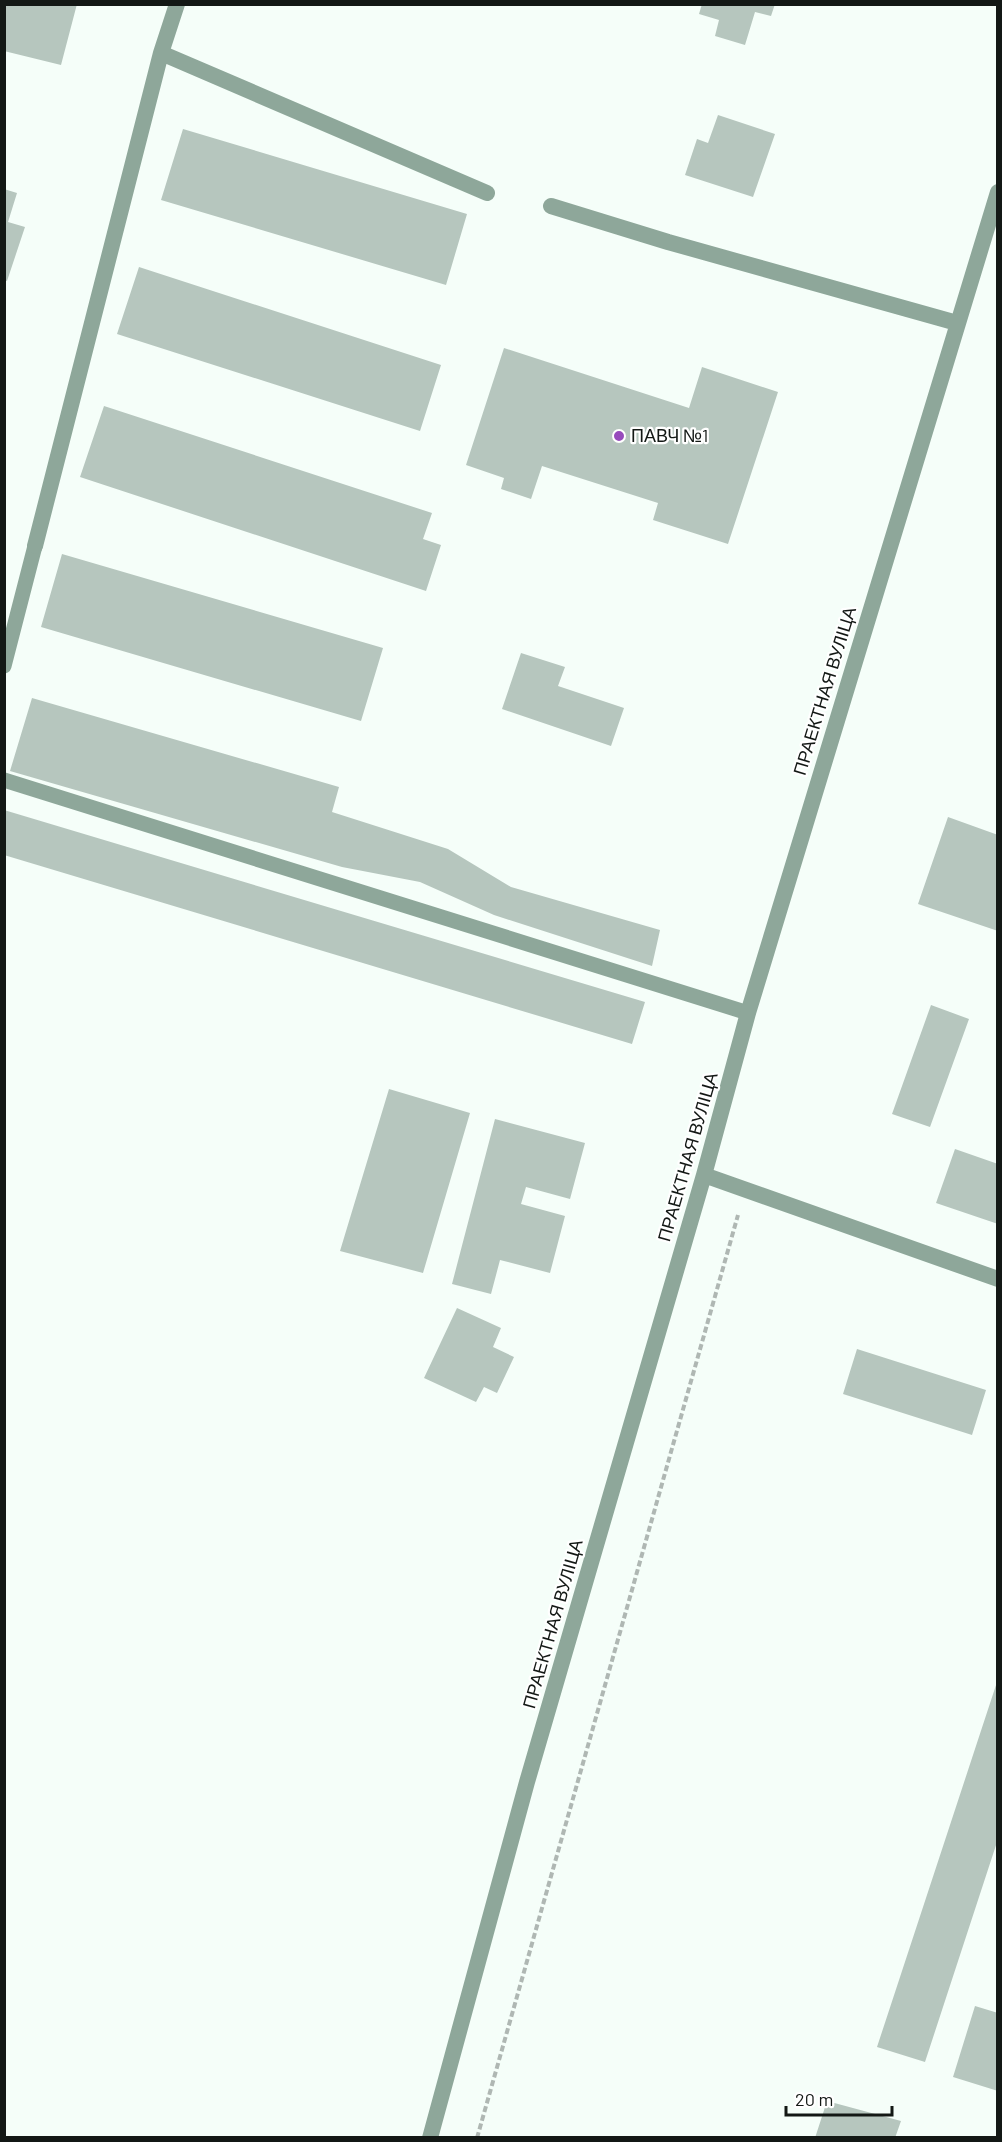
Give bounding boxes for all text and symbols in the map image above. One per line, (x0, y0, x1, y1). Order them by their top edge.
place label: ПАВЧ №1 (631, 424, 708, 446)
marker: ПАВЧ №1 (612, 429, 626, 443)
street label: ПРАЕКТНАЯ ВУЛІЦА (788, 604, 860, 778)
street label: ПРАЕКТНАЯ ВУЛІЦА (652, 1069, 722, 1244)
street label: ПРАЕКТНАЯ ВУЛІЦА (517, 1536, 587, 1711)
scale bar (786, 2079, 892, 2117)
text: 20 m (795, 2088, 833, 2110)

